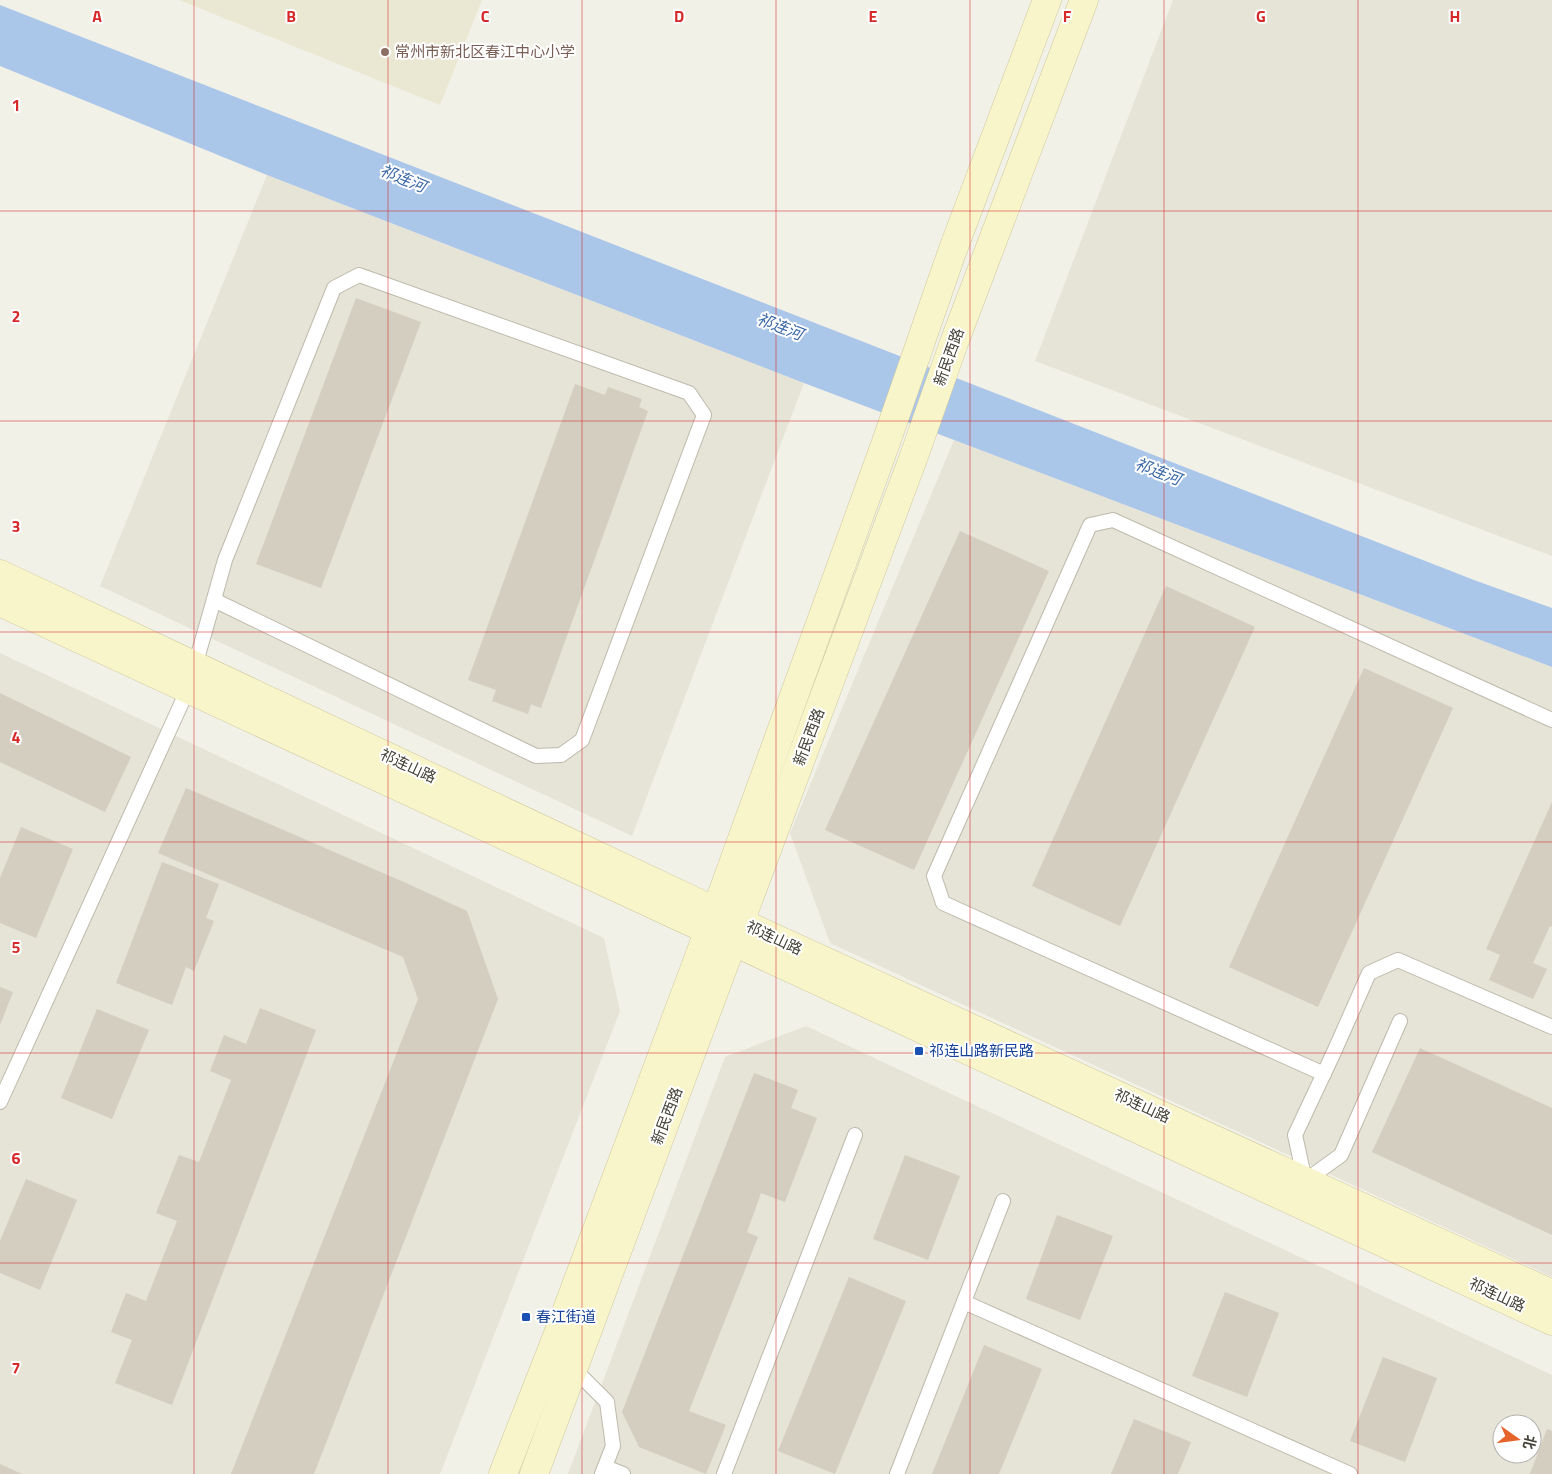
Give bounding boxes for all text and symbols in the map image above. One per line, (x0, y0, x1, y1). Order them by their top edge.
text: A (92, 4, 102, 28)
text: B (286, 4, 296, 28)
text: C (481, 4, 490, 28)
text: D (674, 4, 684, 28)
text: E (869, 4, 878, 28)
text: F (1063, 4, 1072, 28)
text: G (1256, 4, 1266, 28)
text: H (1450, 4, 1460, 28)
place label: 常州市新北区春江中心小学 (395, 40, 575, 63)
marker: 常州市新北区春江中心小学 (379, 46, 391, 58)
text: 1 (12, 93, 20, 117)
water label: 祁连河 (376, 158, 433, 199)
text: 2 (12, 304, 20, 328)
water label: 祁连河 (753, 306, 809, 347)
street label: 新民西路 (927, 325, 970, 389)
water label: 祁连河 (1131, 451, 1187, 492)
text: 3 (12, 514, 20, 538)
street label: 新民西路 (787, 705, 830, 769)
text: 4 (12, 725, 21, 749)
street label: 祁连山路 (376, 742, 440, 789)
street label: 祁连山路 (742, 914, 806, 961)
text: 5 (12, 935, 21, 959)
place label: 祁连山路新民路 (929, 1039, 1034, 1062)
marker: 祁连山路新民路 (913, 1045, 925, 1057)
street label: 祁连山路 (1110, 1082, 1174, 1129)
street label: 新民西路 (645, 1084, 688, 1148)
text: 6 (12, 1146, 21, 1170)
street label: 祁连山路 (1465, 1271, 1529, 1318)
place label: 春江街道 (536, 1305, 596, 1328)
marker: 春江街道 (520, 1311, 532, 1323)
text: 7 (12, 1356, 20, 1380)
north arrow (1492, 1414, 1542, 1464)
text: 北 (1518, 1433, 1542, 1452)

